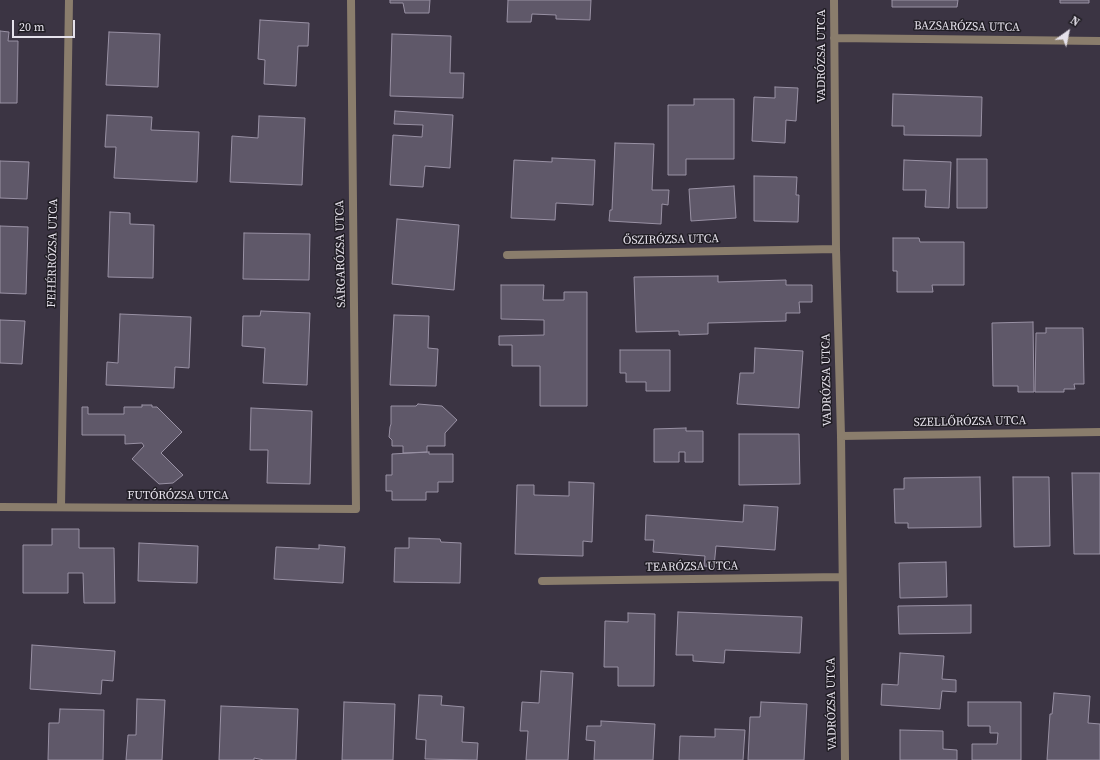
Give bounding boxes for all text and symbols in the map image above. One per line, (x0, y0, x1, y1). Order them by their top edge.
street label: VADRÓZSA UTCA (815, 9, 829, 103)
scale bar (14, 12, 77, 38)
north arrow (1048, 12, 1088, 52)
text: N (1067, 13, 1082, 30)
text: 20 m (19, 19, 45, 35)
street label: BAZSARÓZSA UTCA (914, 19, 1020, 35)
street label: FEHÉRRÓZSA UTCA (45, 198, 61, 308)
street label: SÁRGARÓZSA UTCA (333, 200, 349, 308)
street label: ŐSZIRÓZSA UTCA (623, 232, 719, 248)
street label: VADRÓZSA UTCA (819, 333, 835, 427)
street label: SZELLŐRÓZSA UTCA (914, 414, 1026, 430)
street label: FUTÓRÓZSA UTCA (127, 489, 229, 503)
street label: TEARÓZSA UTCA (645, 559, 739, 575)
street label: VADRÓZSA UTCA (824, 657, 840, 751)

